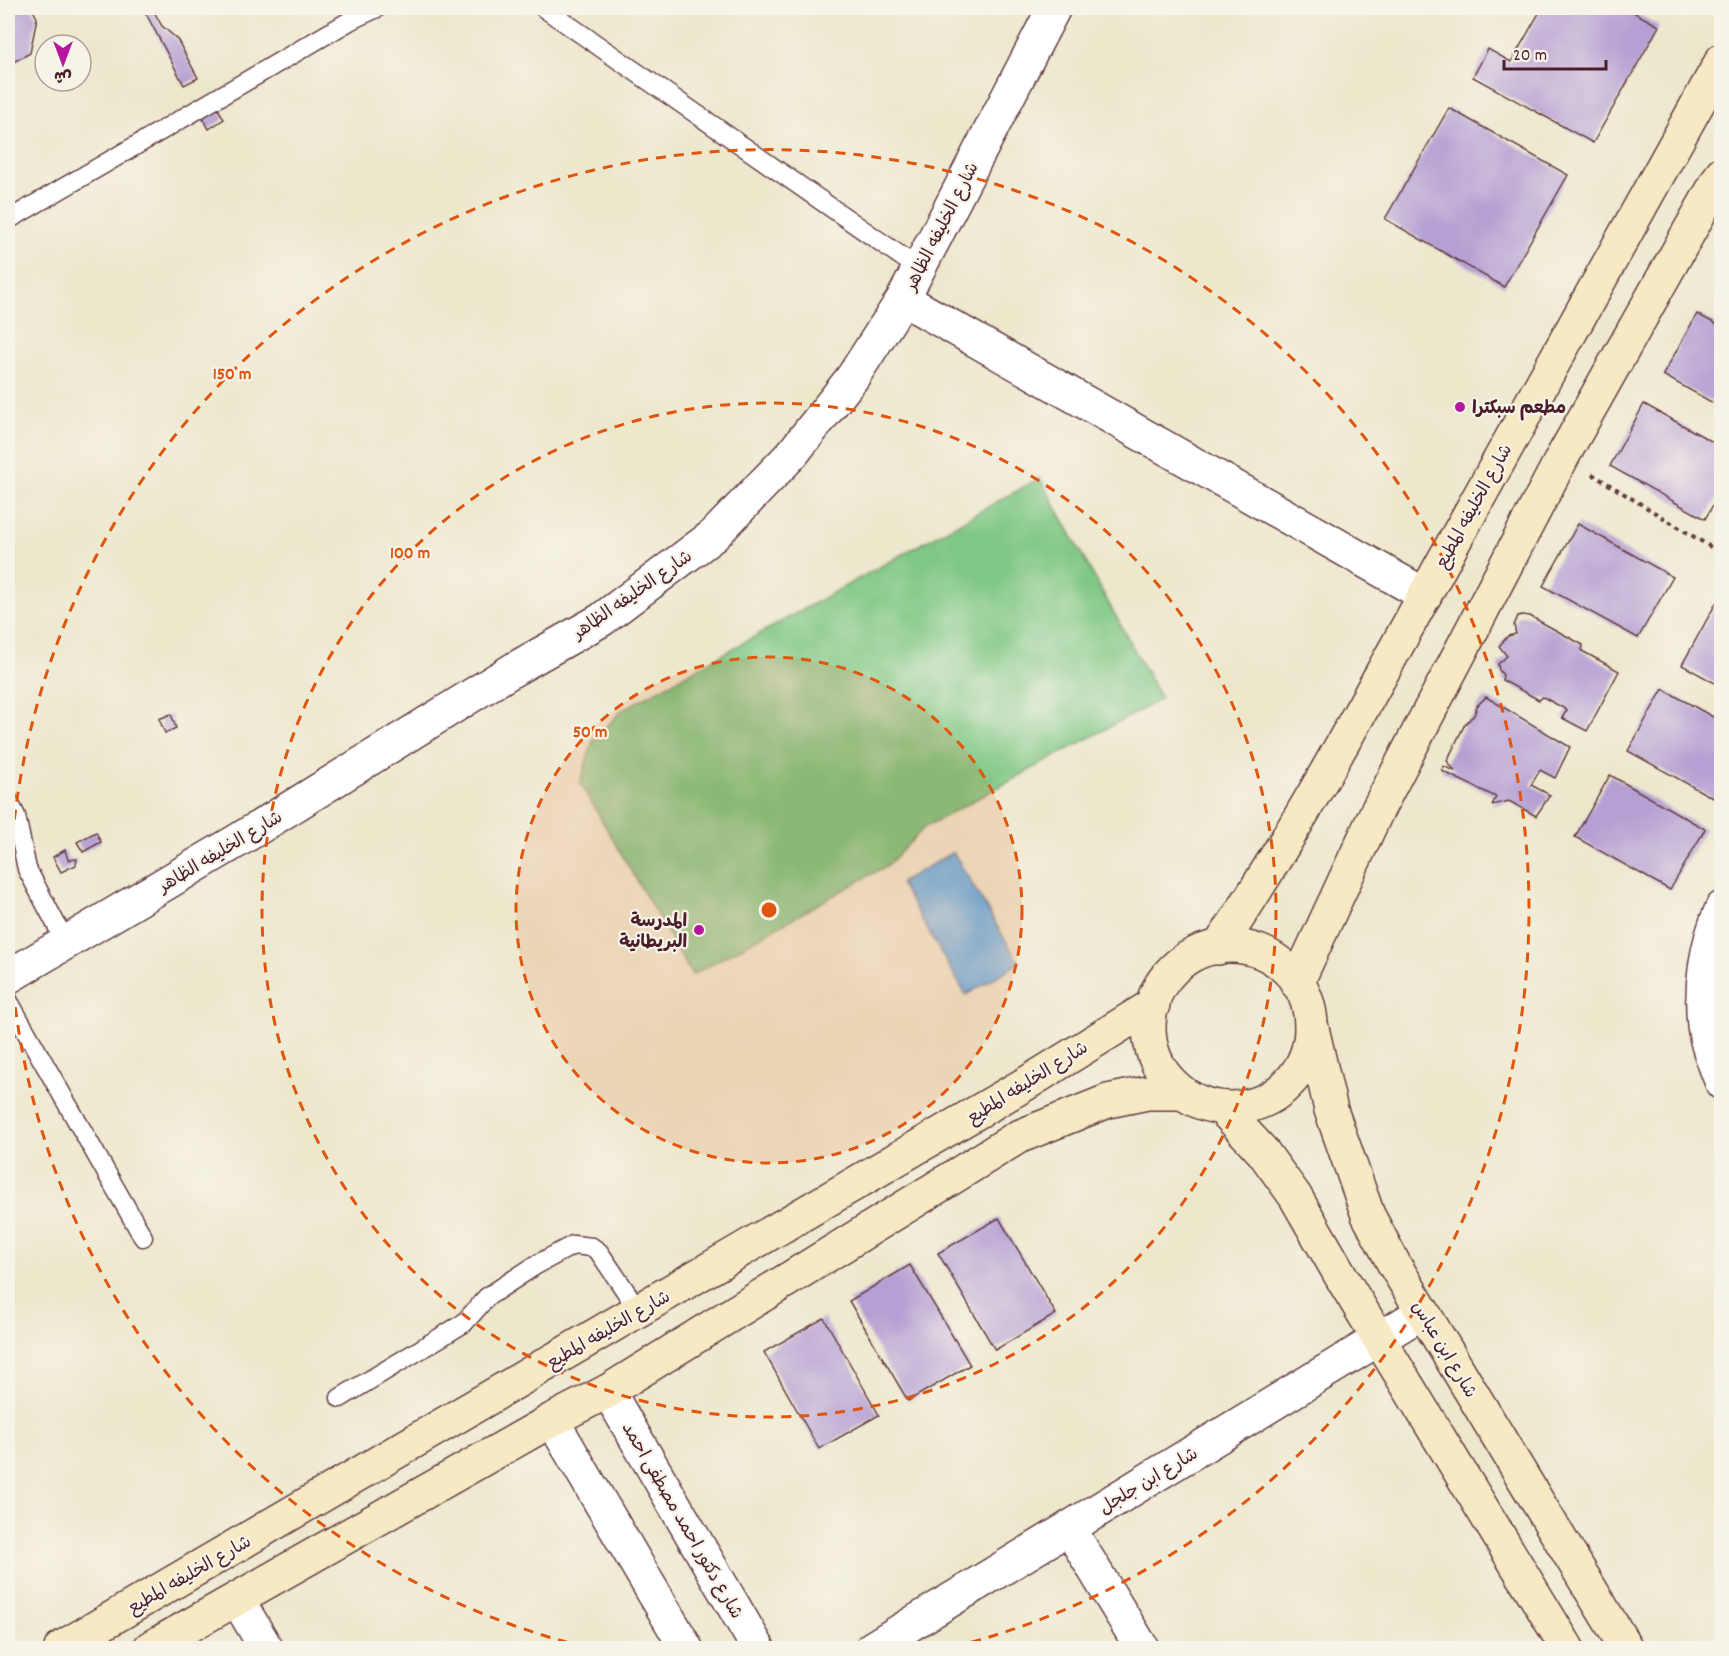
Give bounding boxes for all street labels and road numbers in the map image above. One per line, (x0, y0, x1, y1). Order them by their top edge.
street label: شارع الخليفه الظاهر (899, 159, 986, 297)
street label: شارع الخليفه المطيع (1431, 440, 1520, 574)
street label: شارع الخليفه الظاهر (567, 545, 698, 648)
street label: شارع الخليفه الظاهر (153, 806, 288, 901)
street label: شارع الخليفه المطيع (963, 1037, 1094, 1132)
street label: شارع الخليفه المطيع (543, 1286, 676, 1377)
street label: شارع ابن عباس (1404, 1297, 1482, 1404)
street label: شارع دكتور احمد مصطفى احمد (614, 1418, 748, 1624)
street label: شارع ابن جلجل (1095, 1443, 1204, 1522)
street label: شارع الخليفه المطيع (124, 1531, 257, 1622)

